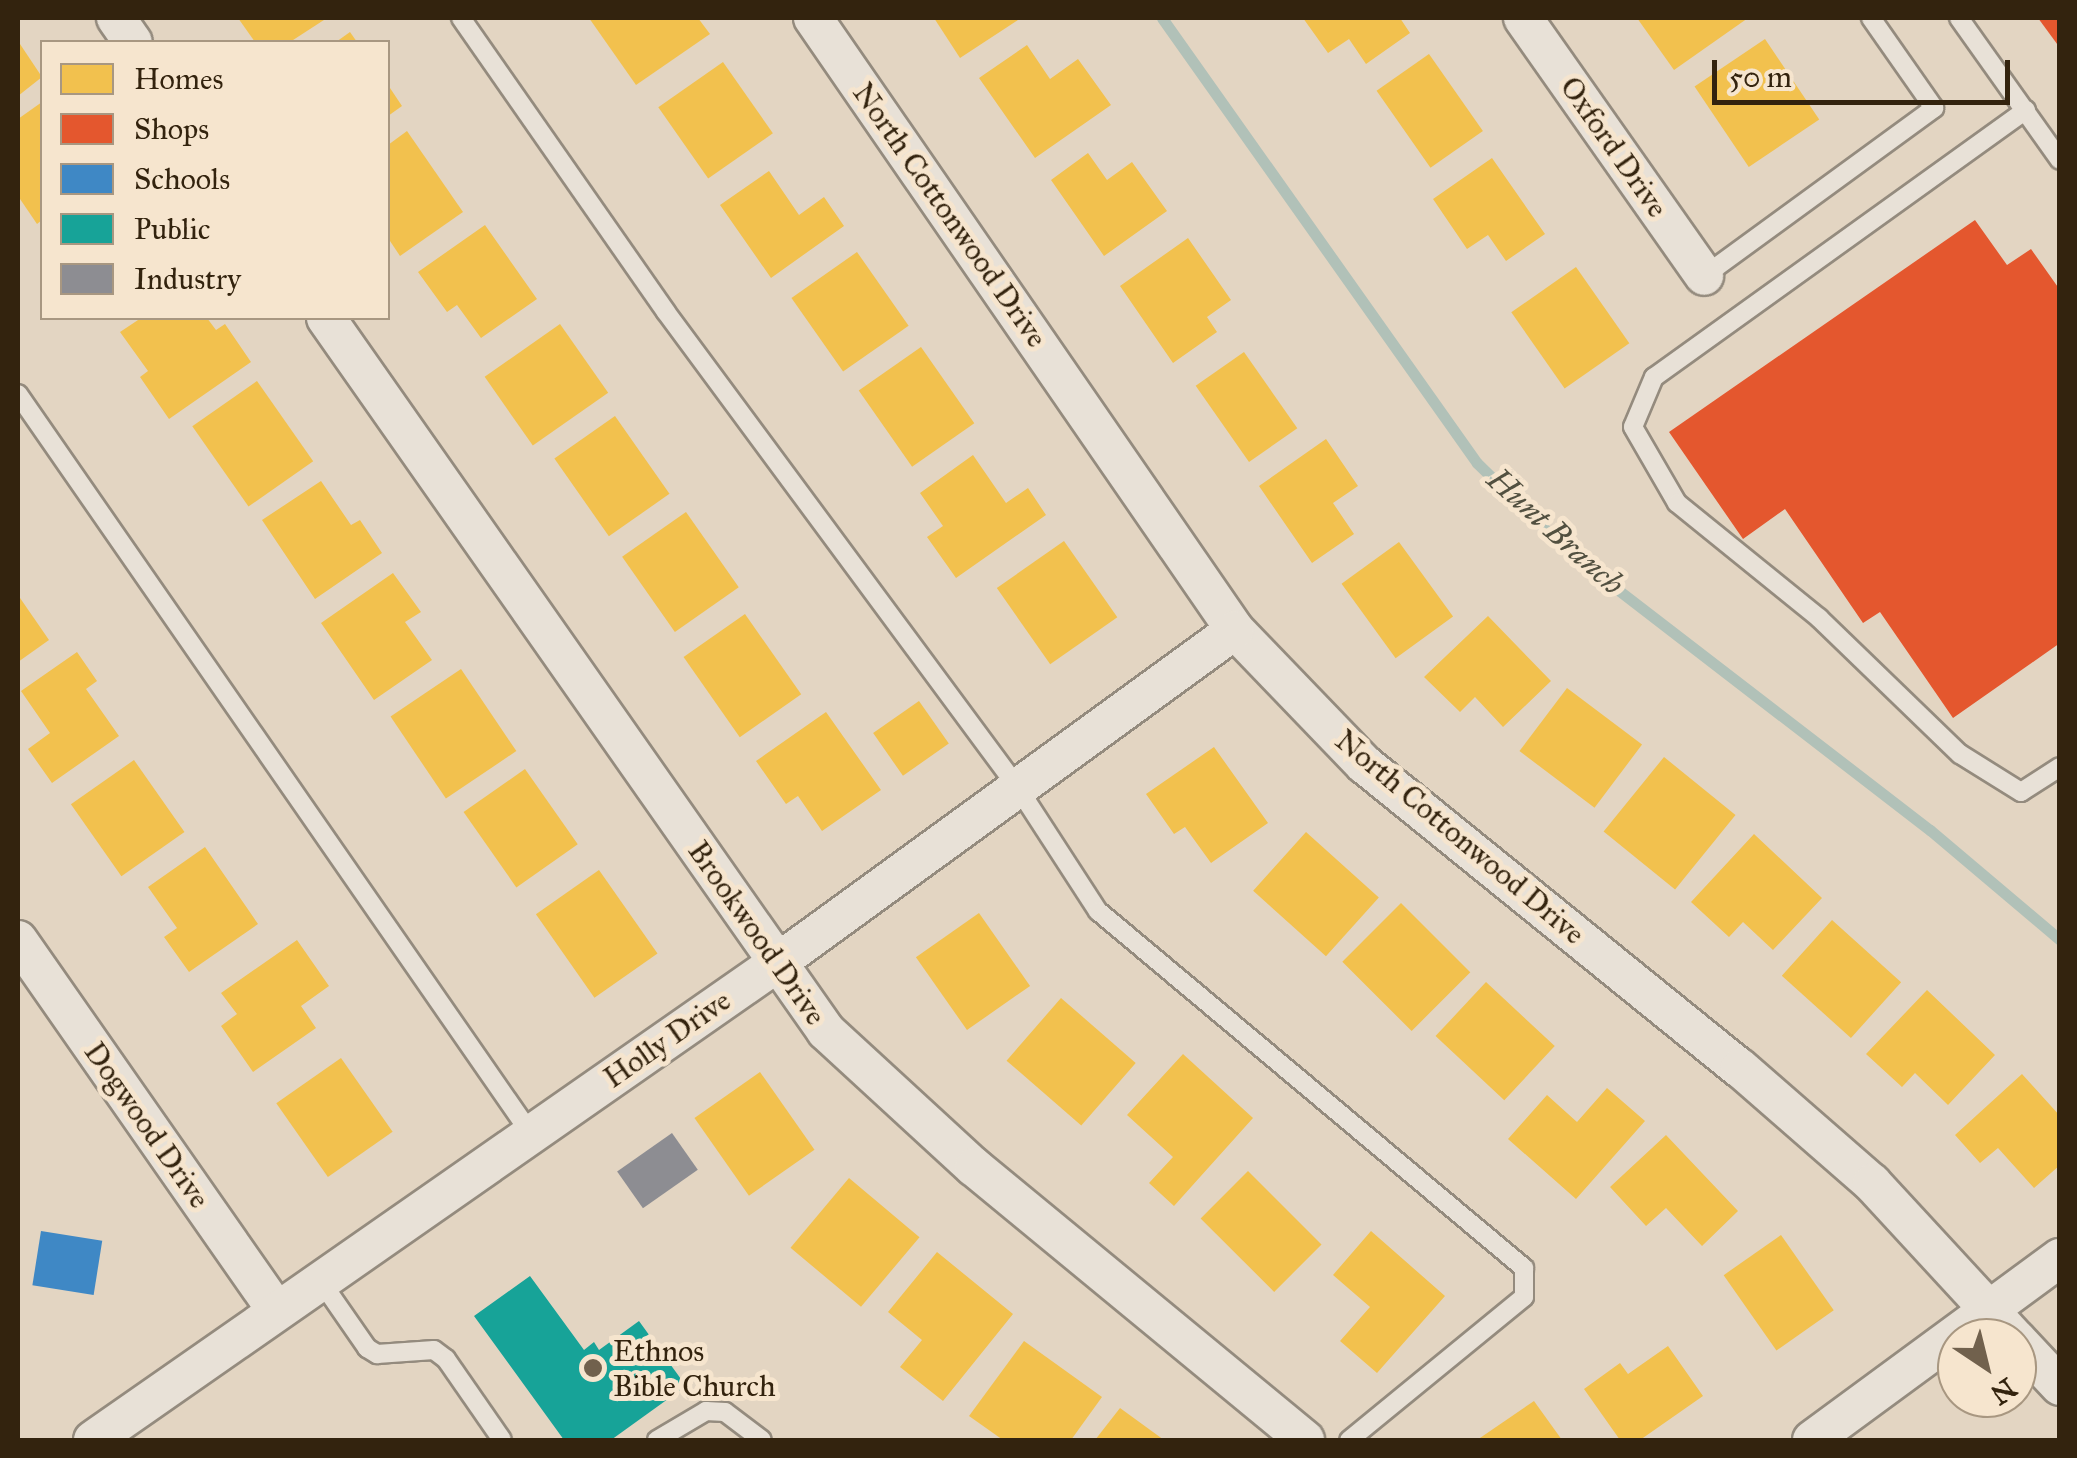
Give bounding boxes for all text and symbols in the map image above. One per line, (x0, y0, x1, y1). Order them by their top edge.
legend (40, 40, 390, 320)
scale bar (1717, 40, 2014, 102)
text: 50 m (1729, 59, 1792, 95)
text: Homes (134, 61, 223, 97)
street label: Oxford Drive (1552, 70, 1676, 224)
street label: North Cottonwood Drive (845, 76, 1055, 354)
text: Shops (134, 111, 209, 147)
text: Schools (134, 161, 230, 197)
text: Public (134, 211, 210, 247)
text: Industry (134, 261, 241, 297)
water label: Hunt Branch (1479, 461, 1631, 603)
street label: North Cottonwood Drive (1328, 722, 1592, 952)
street label: Brookwood Drive (680, 834, 834, 1032)
street label: Holly Drive (597, 982, 737, 1096)
street label: Dogwood Drive (76, 1035, 218, 1215)
north arrow (1937, 1318, 2037, 1418)
place label: Ethnos Bible Church (613, 1333, 776, 1404)
marker: Ethnos Bible Church (582, 1357, 604, 1379)
text: N (1984, 1370, 2023, 1412)

